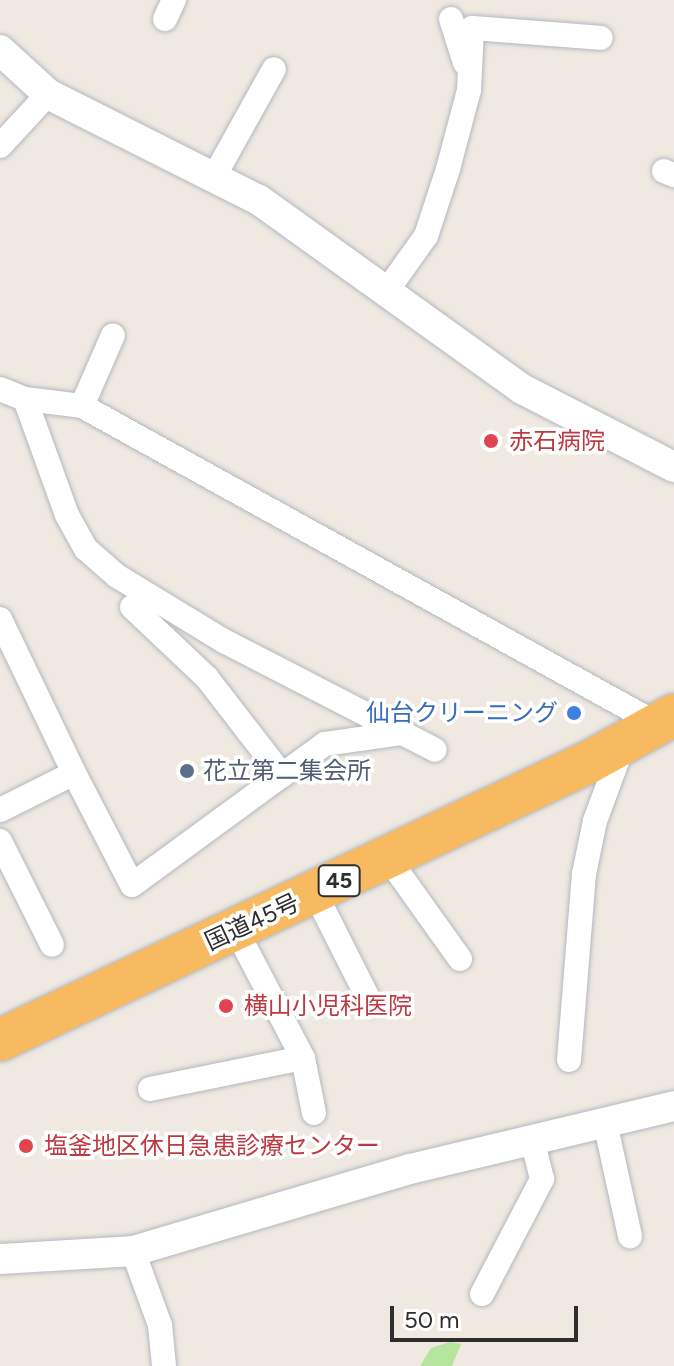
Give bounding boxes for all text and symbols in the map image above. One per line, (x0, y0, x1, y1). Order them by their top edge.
place label: 赤石病院 (509, 427, 605, 455)
marker: 赤石病院 (480, 430, 502, 452)
place label: 仙台クリーニング (366, 699, 558, 727)
marker: 仙台クリーニング (565, 704, 583, 722)
place label: 花立第二集会所 (203, 757, 371, 785)
marker: 花立第二集会所 (178, 762, 196, 780)
road number: 45 (317, 863, 361, 899)
street label: 国道45号 (200, 888, 304, 956)
place label: 横山小児科医院 (244, 992, 412, 1020)
marker: 横山小児科医院 (215, 995, 237, 1017)
place label: 塩釜地区休日急患診療センター (44, 1132, 380, 1160)
marker: 塩釜地区休日急患診療センター (15, 1135, 37, 1157)
scale bar (394, 1290, 582, 1340)
text: 50 m (404, 1305, 460, 1334)

